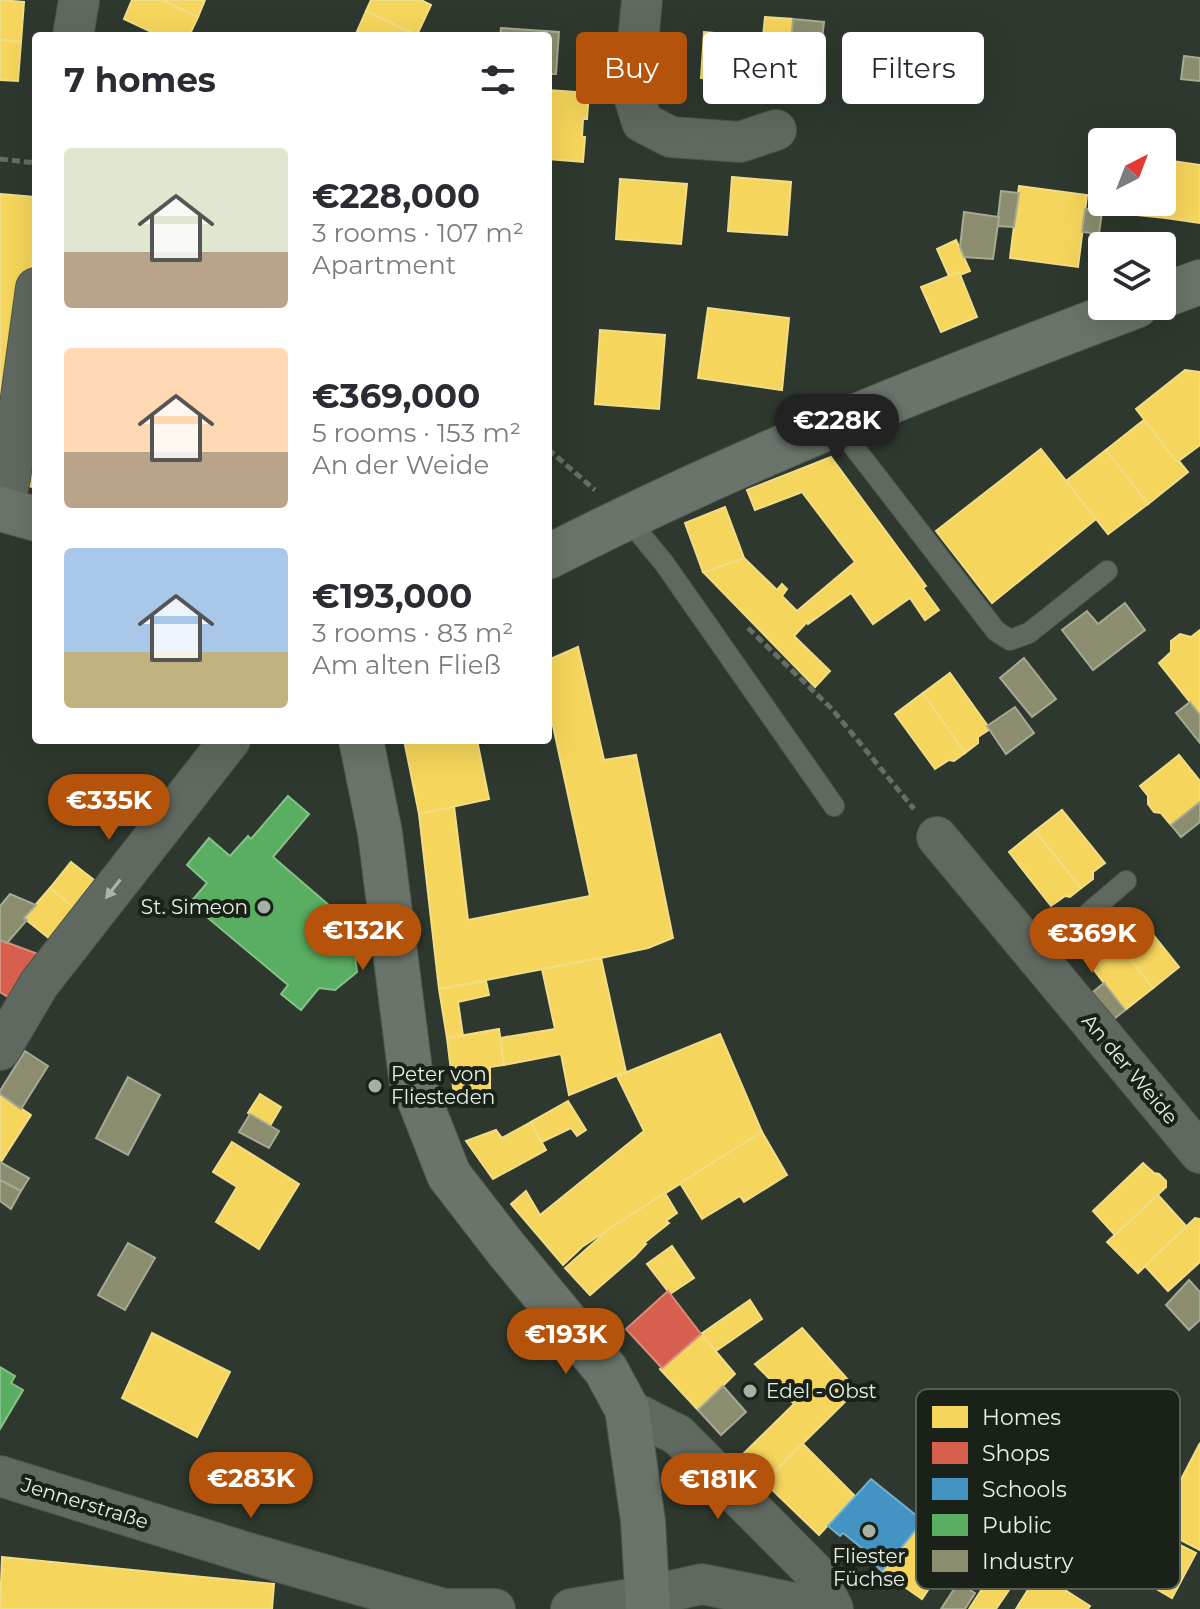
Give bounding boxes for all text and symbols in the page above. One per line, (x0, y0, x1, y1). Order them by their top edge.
chip: Buy (576, 32, 687, 104)
chip: Rent (703, 32, 826, 104)
chip: Filters (842, 32, 984, 104)
icon: filters (476, 58, 520, 102)
text: 7 homes (64, 59, 216, 101)
north arrow (1088, 128, 1176, 216)
map controls (1088, 128, 1176, 320)
text: €228,000 (312, 175, 480, 217)
icon: home (128, 180, 224, 276)
text: 3 rooms · 107 m² (312, 217, 524, 249)
button: layers (1088, 232, 1176, 320)
text: Apartment (312, 249, 456, 281)
text: €369,000 (312, 375, 480, 417)
icon: home (128, 380, 224, 476)
pin: €228K (781, 394, 893, 462)
text: €228K (793, 404, 881, 436)
text: 5 rooms · 153 m² (312, 417, 521, 449)
text: An der Weide (312, 449, 489, 481)
text: €193,000 (312, 575, 472, 617)
icon: home (128, 580, 224, 676)
text: 3 rooms · 83 m² (312, 617, 513, 649)
text: Am alten Fließ (312, 649, 501, 681)
pin: €335K (53, 774, 165, 842)
text: €335K (66, 784, 152, 816)
one-way arrow (105, 879, 121, 899)
place label: St. Simeon (141, 895, 248, 919)
marker: St. Simeon (255, 898, 273, 916)
pin: €132K (307, 904, 419, 972)
pin: €369K (1036, 907, 1148, 975)
text: €132K (322, 914, 404, 946)
text: €369K (1048, 917, 1136, 949)
street label: An der Weide (1077, 1009, 1183, 1129)
place label: Peter von Fliesteden (391, 1062, 495, 1109)
marker: Peter von Fliesteden (366, 1077, 384, 1095)
pin: €193K (510, 1308, 622, 1376)
text: €193K (525, 1318, 607, 1350)
place label: Edel - Obst (766, 1379, 877, 1403)
marker: Edel - Obst (741, 1382, 759, 1400)
legend (916, 1389, 1180, 1589)
text: Homes (982, 1404, 1061, 1431)
text: Shops (982, 1440, 1050, 1467)
pin: €283K (195, 1452, 307, 1520)
pin: €181K (662, 1453, 774, 1521)
text: €283K (207, 1462, 295, 1494)
text: €181K (679, 1463, 757, 1495)
street label: Jennerstraße (18, 1472, 151, 1534)
text: Schools (982, 1476, 1067, 1503)
text: Public (982, 1512, 1052, 1539)
marker: Fliester Füchse (860, 1522, 878, 1540)
place label: Fliester Füchse (832, 1544, 906, 1591)
text: Industry (982, 1548, 1074, 1575)

